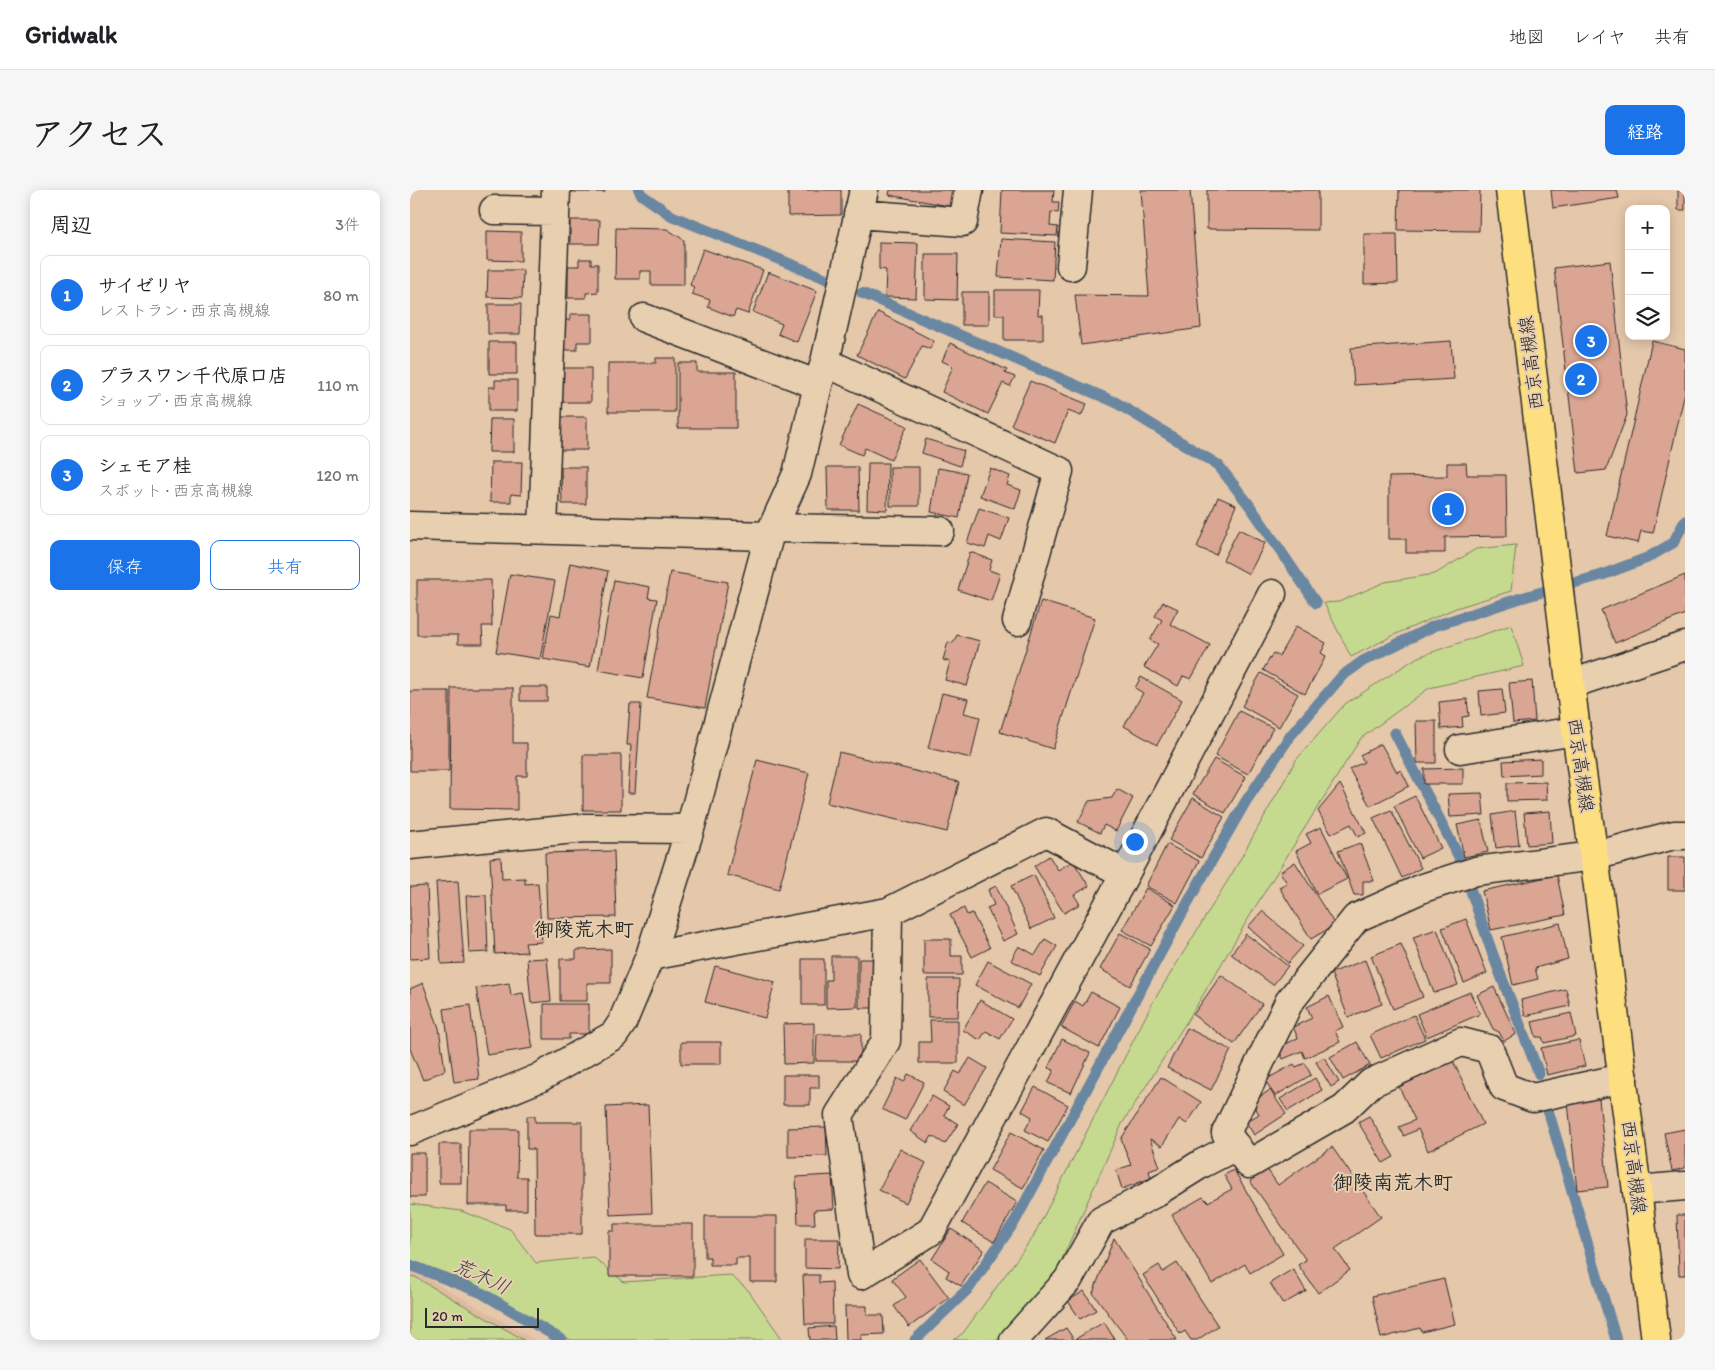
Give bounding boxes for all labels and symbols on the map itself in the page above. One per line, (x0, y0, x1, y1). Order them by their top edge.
street label: 西京高槻線 (1514, 314, 1548, 412)
pin: 3 (1575, 322, 1607, 360)
pin: 2 (1565, 360, 1597, 398)
pin: 1 (1432, 490, 1464, 528)
street label: 西京高槻線 (1563, 716, 1599, 814)
your location (1122, 829, 1148, 855)
district label: 御陵荒木町 (534, 917, 634, 941)
street label: 西京高槻線 (1617, 1118, 1651, 1216)
district label: 御陵南荒木町 (1333, 1170, 1453, 1194)
water label: 荒木川 (450, 1252, 514, 1300)
scale bar (425, 1305, 539, 1328)

